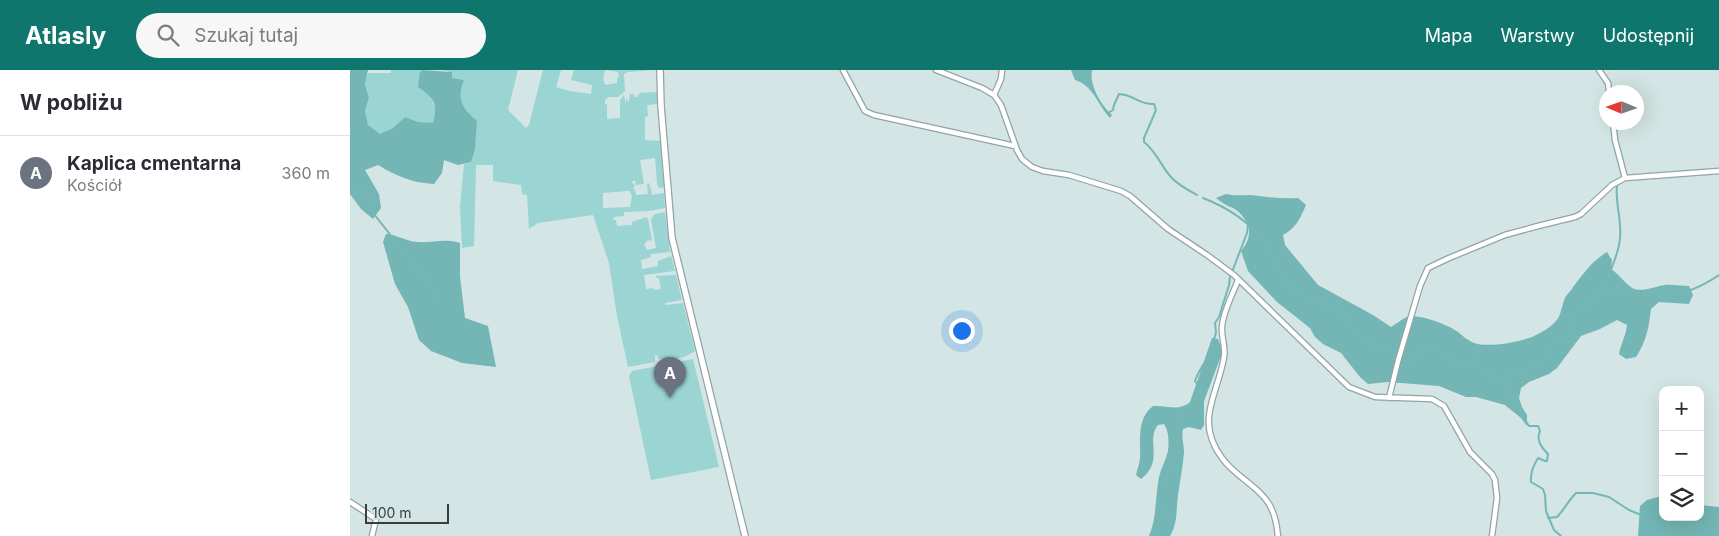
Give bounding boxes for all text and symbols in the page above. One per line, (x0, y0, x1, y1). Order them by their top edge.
search box (136, 13, 486, 58)
text: Atlasly (25, 21, 106, 50)
icon: search (154, 21, 182, 49)
text: Szukaj tutaj (194, 24, 298, 47)
text: Mapa (1425, 25, 1472, 46)
text: Warstwy (1500, 25, 1575, 46)
text: Udostępnij (1603, 25, 1694, 46)
north arrow (1599, 85, 1644, 130)
text: W pobliżu (20, 90, 123, 115)
text: Kaplica cmentarna (67, 152, 241, 175)
text: A (30, 163, 42, 183)
text: 360 m (282, 163, 330, 183)
text: Kościół (67, 175, 122, 195)
your location (949, 318, 975, 344)
pin: A (654, 357, 686, 398)
map controls (1659, 386, 1704, 521)
button: + (1659, 386, 1704, 431)
button: − (1659, 431, 1704, 476)
button: layers (1659, 476, 1704, 521)
scale bar (365, 501, 449, 524)
text: 100 m (372, 504, 412, 521)

